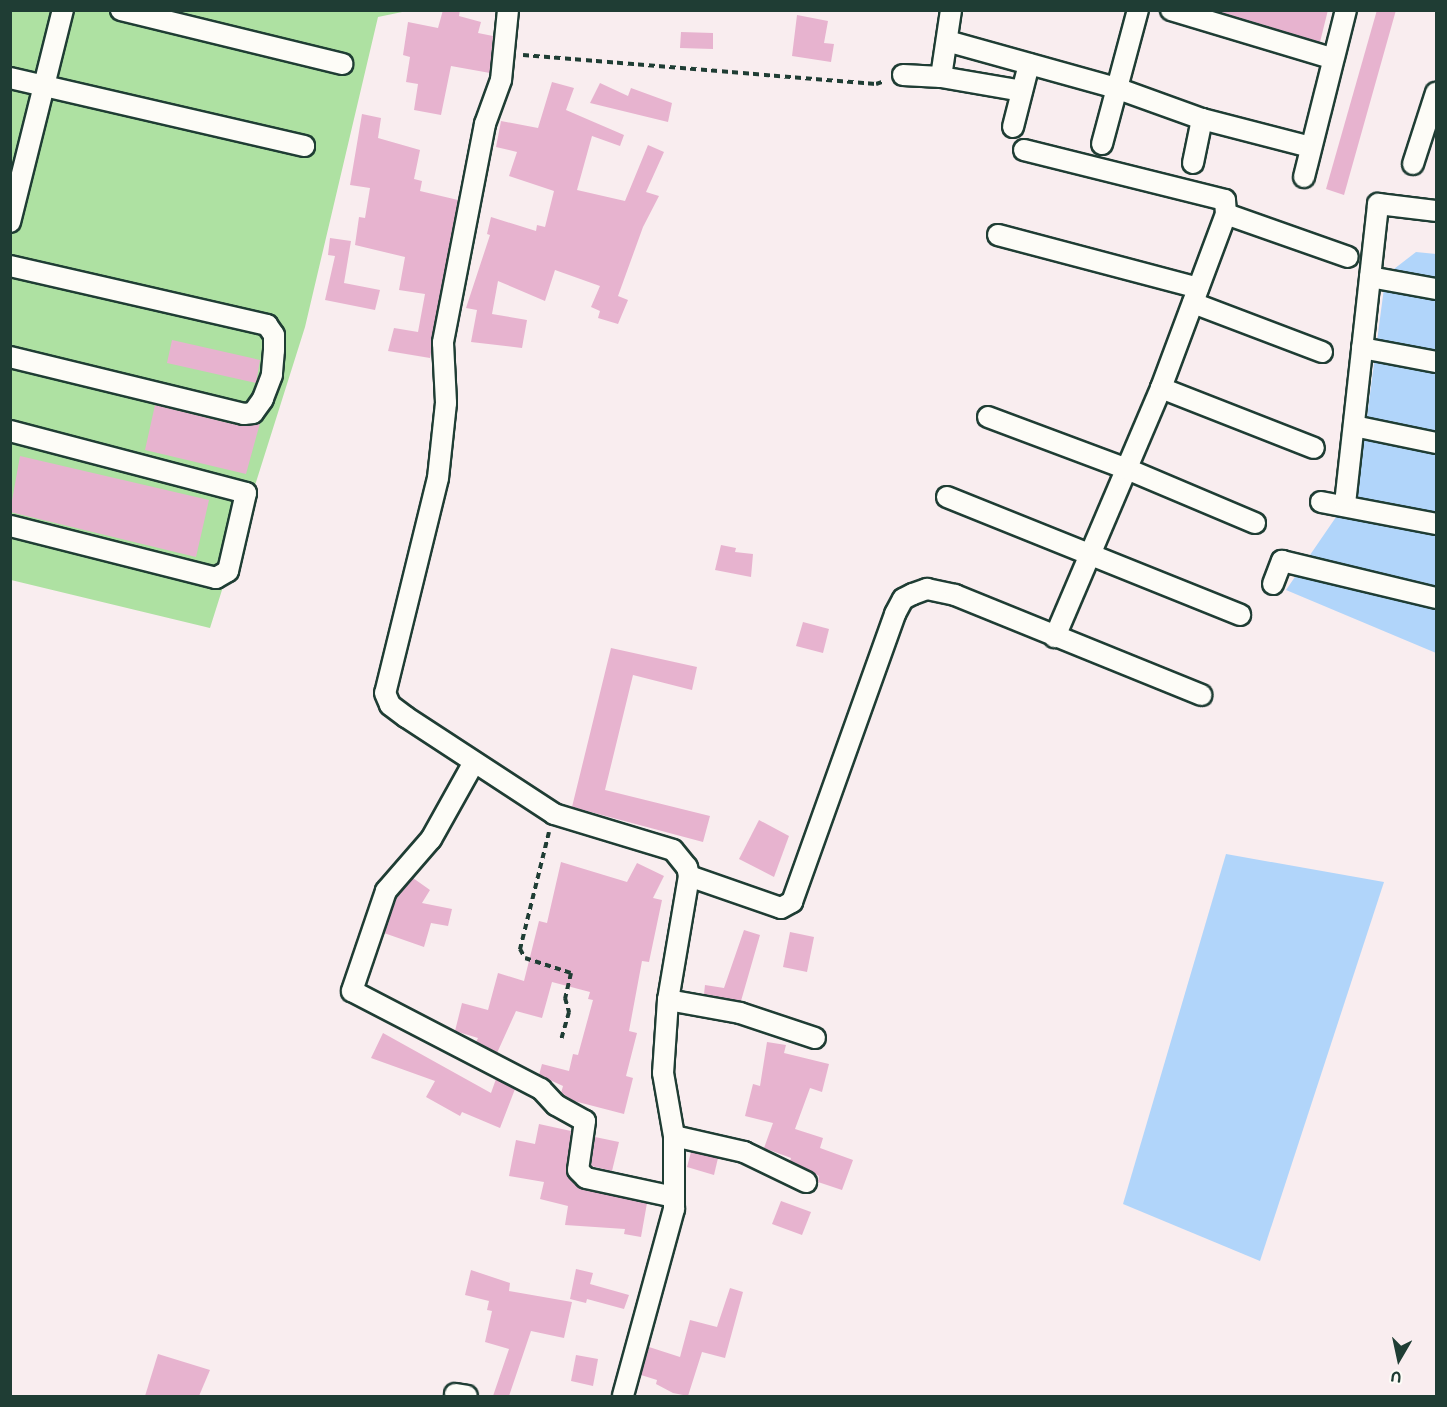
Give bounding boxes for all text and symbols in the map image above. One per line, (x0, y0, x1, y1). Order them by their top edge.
north arrow (1369, 1329, 1429, 1389)
text: U (1389, 1367, 1403, 1387)

